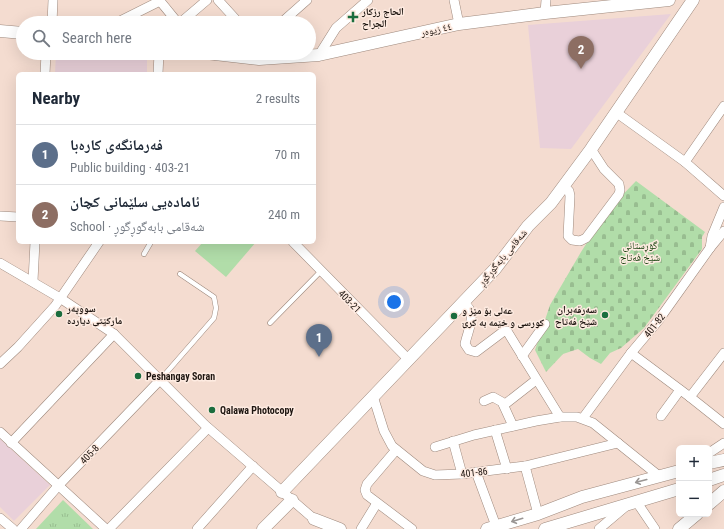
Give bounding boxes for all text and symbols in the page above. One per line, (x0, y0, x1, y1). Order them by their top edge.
place label: الحاج رزكار الجراح (361, 6, 404, 31)
marker: الحاج رزكار الجراح (347, 11, 359, 23)
search box (16, 16, 316, 60)
street label: ٤٤ زیوەر (419, 21, 453, 38)
icon: search (30, 27, 52, 49)
text: Search here (62, 29, 132, 47)
pin: 2 (568, 36, 594, 69)
text: Nearby (32, 88, 80, 108)
text: 2 results (256, 91, 300, 106)
text: فەرمانگەی کارەبا (70, 136, 163, 154)
text: 1 (42, 147, 48, 162)
text: 70 m (274, 147, 300, 162)
text: Public building · 403-21 (70, 160, 190, 175)
text: ئامادەیی سلێمانی کچان (70, 193, 200, 211)
text: 2 (42, 207, 48, 222)
text: 240 m (268, 207, 300, 222)
text: School · شەقامی بابەگوڕگوڕ (70, 219, 205, 234)
street label: شەقامی بابەگوڕگوڕ (475, 227, 531, 290)
park label: گۆڕستانی شێخ فەتاح (620, 240, 661, 264)
street label: 403-21 (336, 288, 363, 315)
your location (384, 292, 404, 312)
place label: سووپەر مارکێتی دیاردە (66, 303, 123, 327)
place label: سەرقەبران شێخ فەتاح (555, 304, 597, 329)
place label: عەلی بۆ مێز و کورسی و خێمە بە کرێ (462, 305, 545, 329)
marker: سووپەر مارکێتی دیاردە (54, 309, 64, 319)
marker: سەرقەبران شێخ فەتاح (600, 310, 610, 320)
marker: عەلی بۆ مێز و کورسی و خێمە بە کرێ (449, 311, 459, 321)
street label: 401-82 (642, 311, 667, 339)
pin: 1 (306, 324, 332, 357)
marker: Peshangay Soran (133, 371, 143, 381)
place label: Peshangay Soran (146, 371, 215, 382)
marker: Qalawa Photocopy (207, 405, 217, 415)
place label: Qalawa Photocopy (220, 405, 294, 416)
street label: 405-8 (78, 442, 101, 466)
map controls (676, 445, 712, 517)
button: + (676, 445, 712, 481)
street label: 401-86 (460, 465, 488, 480)
one-way arrow (635, 478, 648, 485)
button: − (676, 481, 712, 517)
one-way arrow (511, 517, 524, 524)

